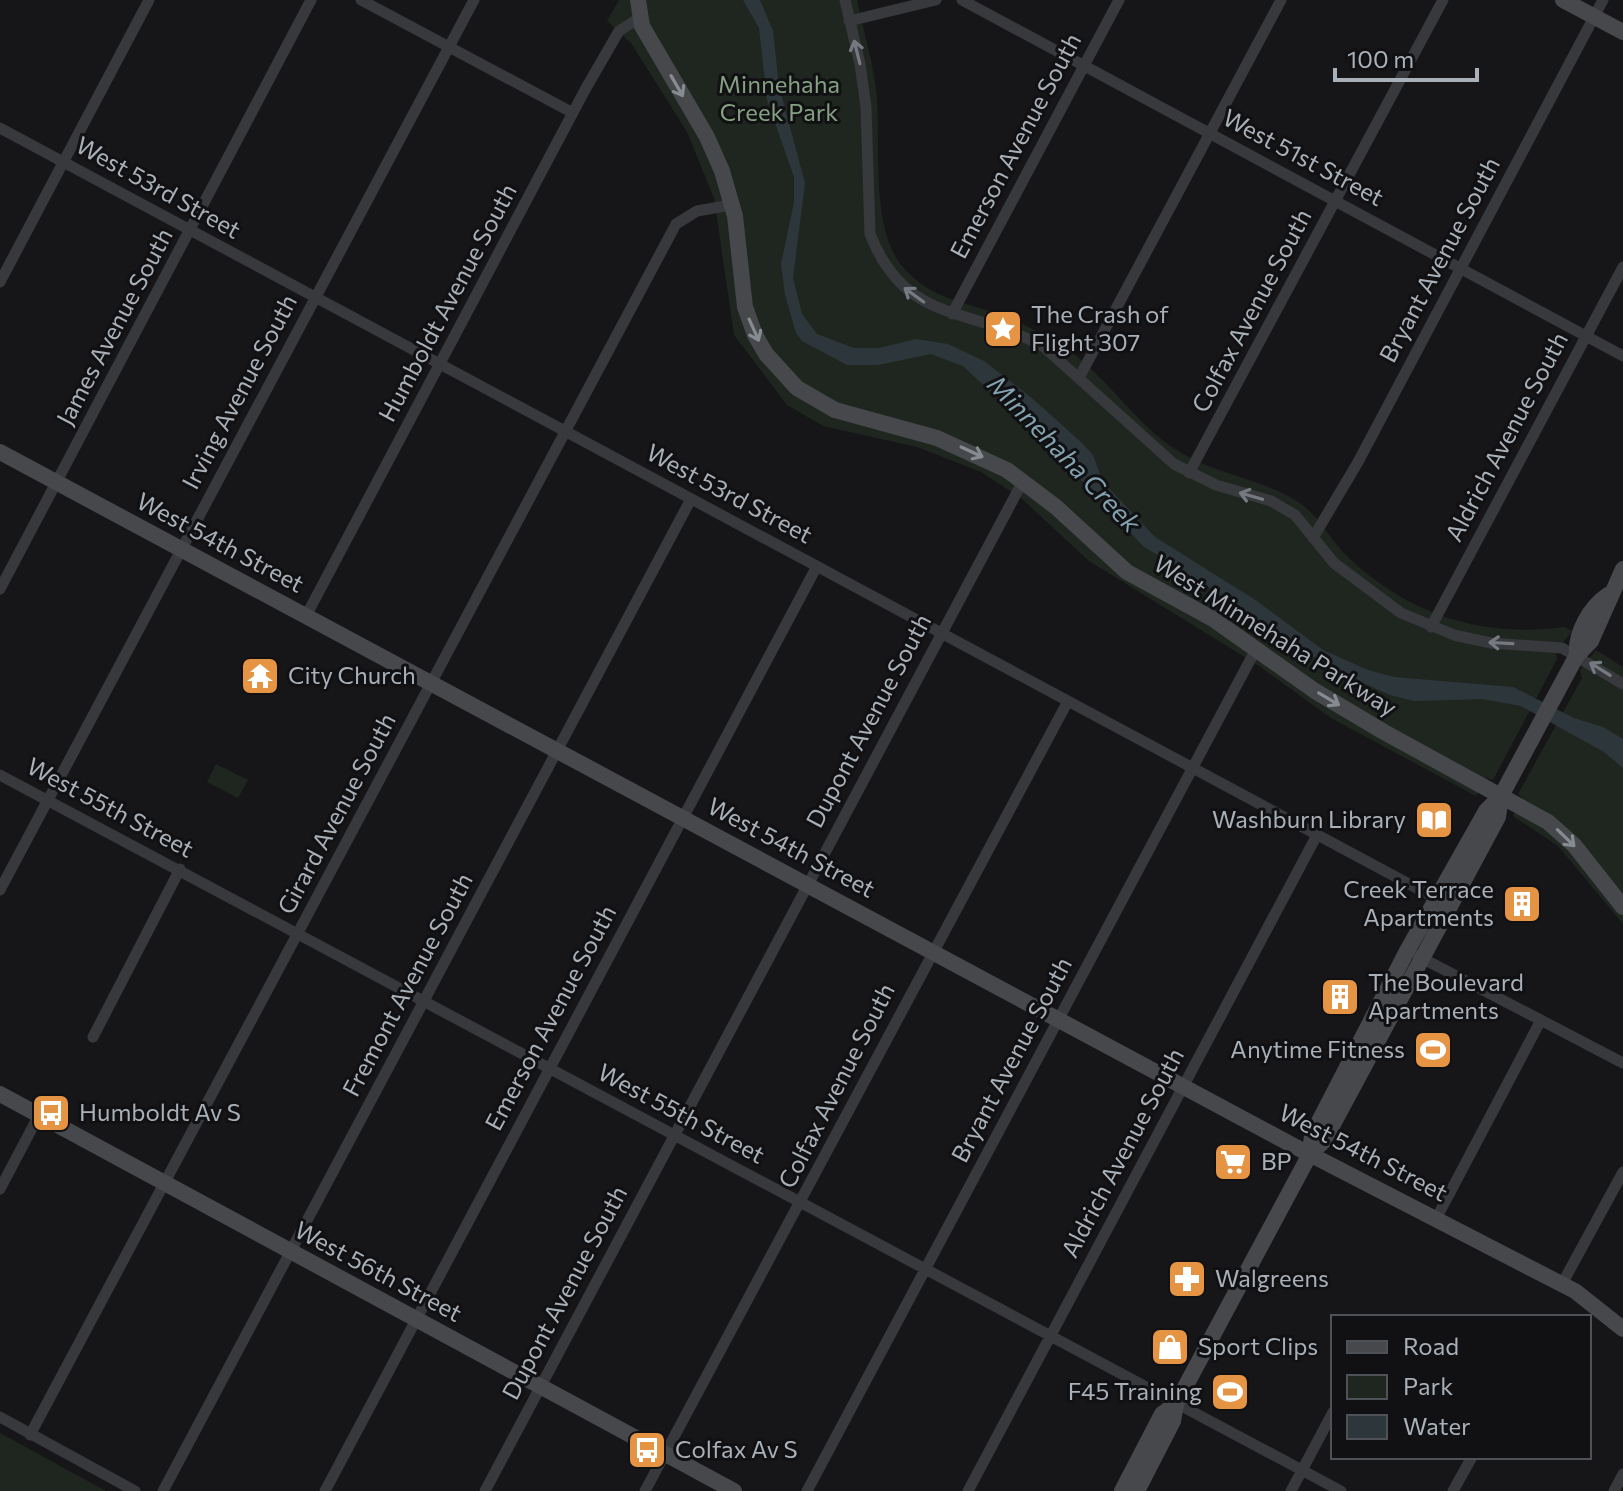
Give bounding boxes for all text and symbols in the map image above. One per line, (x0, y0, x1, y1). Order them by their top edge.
street label: Emerson Avenue South (943, 28, 1086, 263)
scale bar (1335, 32, 1477, 82)
one-way arrow (849, 40, 864, 66)
text: 100 m (1347, 44, 1414, 73)
park label: Minnehaha Creek Park (718, 69, 840, 126)
one-way arrow (669, 74, 685, 97)
street label: West 51st Street (1218, 102, 1389, 211)
street label: West 53rd Street (71, 129, 246, 244)
street label: Bryant Avenue South (1372, 152, 1505, 367)
street label: Humboldt Avenue South (372, 178, 522, 426)
street label: Colfax Avenue South (1185, 204, 1317, 417)
street label: James Avenue South (50, 223, 178, 430)
one-way arrow (904, 287, 926, 303)
street label: Irving Avenue South (175, 289, 302, 494)
place label: The Crash of Flight 307 (1031, 299, 1169, 356)
place icon: The Crash of Flight 307 (982, 308, 1024, 350)
one-way arrow (748, 318, 763, 342)
street label: Aldrich Avenue South (1438, 327, 1573, 546)
water label: Minnehaha Creek (982, 368, 1149, 539)
street label: West 53rd Street (642, 437, 818, 549)
one-way arrow (960, 445, 984, 460)
street label: West 54th Street (132, 485, 309, 598)
one-way arrow (1239, 487, 1265, 502)
street label: West Minnehaha Parkway (1149, 548, 1403, 722)
street label: Dupont Avenue South (799, 608, 936, 832)
one-way arrow (1489, 635, 1515, 650)
temple icon: City Church (239, 655, 281, 697)
place label: City Church (288, 660, 416, 689)
one-way arrow (1589, 661, 1612, 677)
one-way arrow (1317, 692, 1340, 708)
street label: Girard Avenue South (270, 708, 401, 919)
street label: West 55th Street (23, 751, 199, 863)
street label: West 54th Street (703, 790, 880, 903)
library icon: Washburn Library (1413, 799, 1455, 841)
place label: Washburn Library (1212, 804, 1406, 833)
one-way arrow (1556, 828, 1576, 847)
street label: Fremont Avenue South (335, 868, 478, 1101)
place label: Creek Terrace Apartments (1343, 874, 1494, 931)
building icon: Creek Terrace Apartments (1501, 883, 1543, 925)
street label: Emerson Avenue South (478, 900, 621, 1135)
street label: Bryant Avenue South (944, 952, 1077, 1167)
place label: The Boulevard Apartments (1368, 967, 1524, 1024)
building icon: The Boulevard Apartments (1319, 976, 1361, 1018)
street label: Colfax Avenue South (771, 978, 900, 1193)
sports icon: Anytime Fitness (1412, 1029, 1454, 1071)
place label: Anytime Fitness (1230, 1034, 1405, 1063)
street label: Aldrich Avenue South (1054, 1043, 1189, 1262)
street label: West 55th Street (594, 1057, 770, 1169)
bus stop icon: Humboldt Av S (30, 1092, 72, 1134)
place label: Humboldt Av S (79, 1097, 241, 1126)
street label: West 54th Street (1275, 1097, 1453, 1207)
supermarket icon: BP (1212, 1141, 1254, 1183)
place label: BP (1261, 1146, 1292, 1175)
street label: Dupont Avenue South (495, 1180, 632, 1404)
street label: West 56th Street (290, 1214, 467, 1327)
pharmacy icon: Walgreens (1166, 1258, 1208, 1300)
place label: Walgreens (1215, 1263, 1329, 1292)
legend (1331, 1315, 1591, 1459)
shop icon: Sport Clips (1149, 1326, 1191, 1368)
place label: Sport Clips (1198, 1331, 1318, 1360)
text: Road (1403, 1331, 1459, 1360)
sports icon: F45 Training (1209, 1371, 1251, 1413)
text: Park (1403, 1371, 1453, 1400)
place label: F45 Training (1068, 1376, 1202, 1405)
text: Water (1403, 1411, 1471, 1440)
bus stop icon: Colfax Av S (626, 1429, 668, 1471)
place label: Colfax Av S (675, 1434, 798, 1463)

